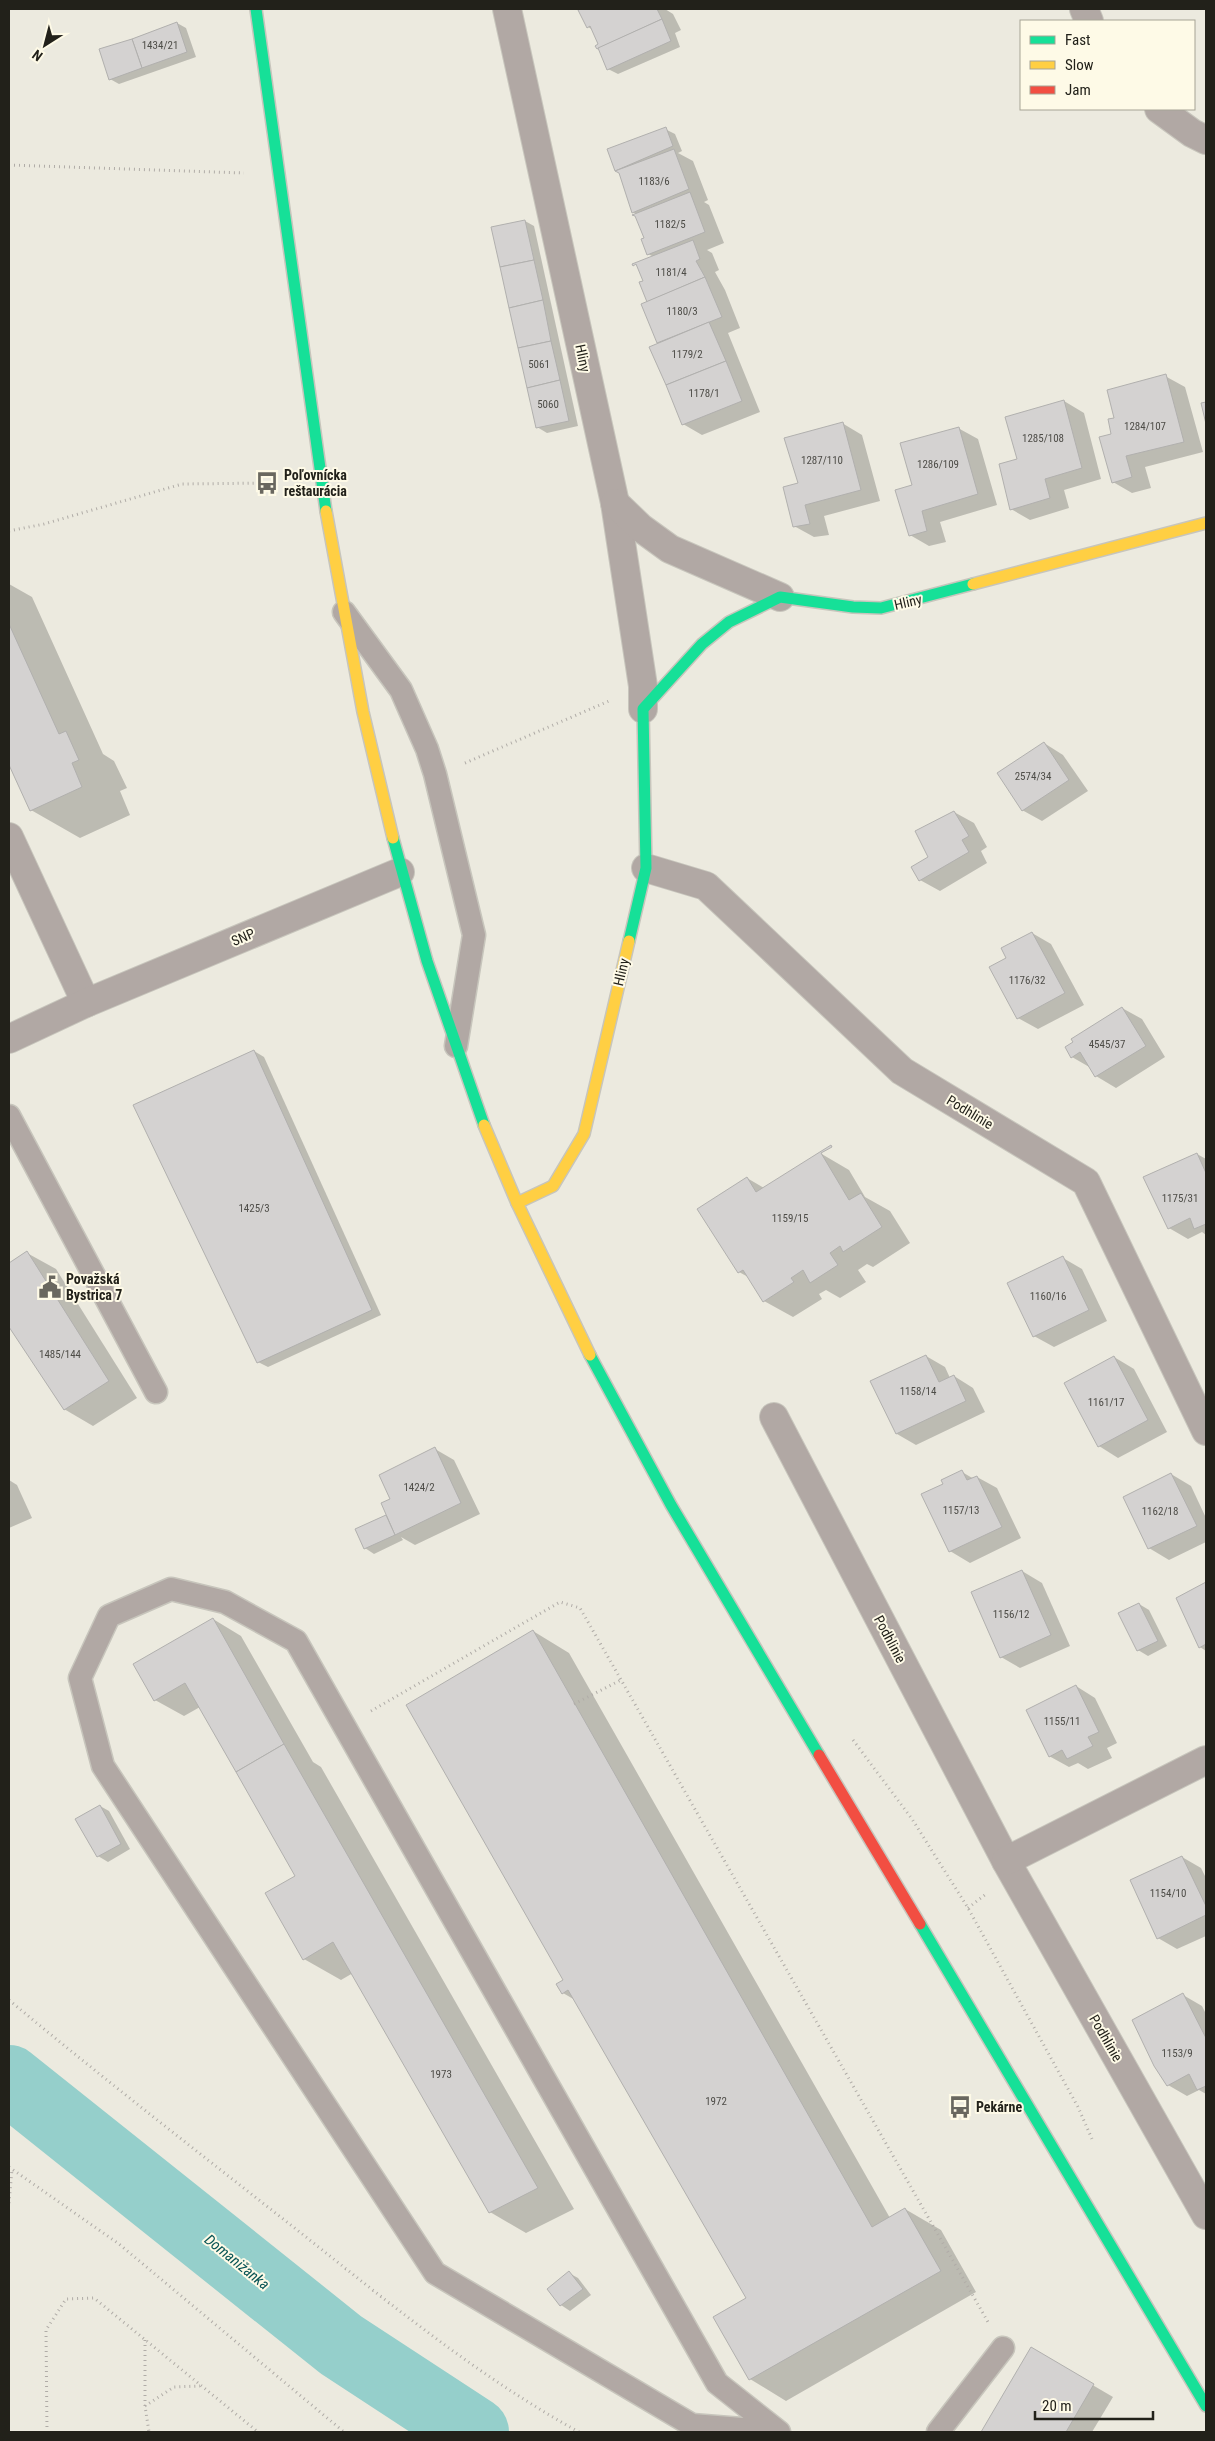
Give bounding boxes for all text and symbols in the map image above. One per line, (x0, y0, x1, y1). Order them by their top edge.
north arrow (20, 20, 70, 70)
legend (1020, 20, 1195, 110)
text: Fast (1065, 31, 1090, 49)
house number: 1434/21 (142, 39, 178, 52)
text: N (29, 47, 46, 65)
text: Slow (1065, 56, 1094, 74)
text: Jam (1065, 81, 1091, 99)
house number: 1183/6 (638, 175, 670, 188)
house number: 1182/5 (654, 218, 686, 231)
house number: 1181/4 (655, 266, 687, 279)
house number: 1180/3 (666, 305, 698, 318)
street label: Hliny (572, 343, 594, 373)
house number: 1179/2 (671, 348, 703, 361)
house number: 5061 (528, 358, 550, 371)
house number: 1178/1 (688, 387, 720, 400)
house number: 5060 (537, 398, 559, 411)
house number: 1284/107 (1124, 420, 1166, 433)
house number: 1285/108 (1022, 432, 1064, 445)
house number: 1287/110 (801, 454, 843, 467)
house number: 1286/109 (917, 458, 959, 471)
place label: Poľovnícka reštaurácia (284, 467, 347, 499)
bus stop icon: Poľovnícka reštaurácia (254, 470, 280, 496)
street label: Hliny (893, 591, 923, 613)
house number: 2574/34 (1015, 770, 1052, 783)
street label: SNP (229, 925, 257, 949)
street label: Hliny (610, 957, 632, 987)
house number: 1176/32 (1009, 974, 1045, 987)
house number: 4545/37 (1089, 1038, 1125, 1051)
street label: Podhlinie (944, 1092, 997, 1132)
house number: 1175/31 (1162, 1192, 1198, 1205)
house number: 1425/3 (238, 1202, 270, 1215)
house number: 1159/15 (772, 1212, 808, 1225)
place label: Považská Bystrica 7 (66, 1271, 122, 1303)
public building icon: Považská Bystrica 7 (37, 1274, 63, 1300)
house number: 1160/16 (1030, 1290, 1066, 1303)
house number: 1485/144 (39, 1348, 82, 1361)
house number: 1158/14 (900, 1385, 937, 1398)
house number: 1161/17 (1088, 1396, 1124, 1409)
house number: 1424/2 (403, 1481, 435, 1494)
house number: 1157/13 (943, 1504, 979, 1517)
house number: 1162/18 (1142, 1505, 1178, 1518)
house number: 1156/12 (993, 1608, 1029, 1621)
street label: Podhlinie (871, 1613, 909, 1666)
house number: 1155/11 (1044, 1715, 1080, 1728)
house number: 1154/10 (1150, 1887, 1186, 1900)
street label: Podhlinie (1086, 2012, 1126, 2065)
house number: 1153/9 (1161, 2047, 1193, 2060)
house number: 1973 (430, 2068, 452, 2081)
bus stop icon: Pekárne (947, 2094, 973, 2120)
house number: 1972 (705, 2095, 727, 2108)
place label: Pekárne (976, 2099, 1022, 2115)
water label: Domanižanka (201, 2231, 273, 2294)
scale bar (1035, 2388, 1152, 2420)
text: 20 m (1042, 2397, 1072, 2415)

